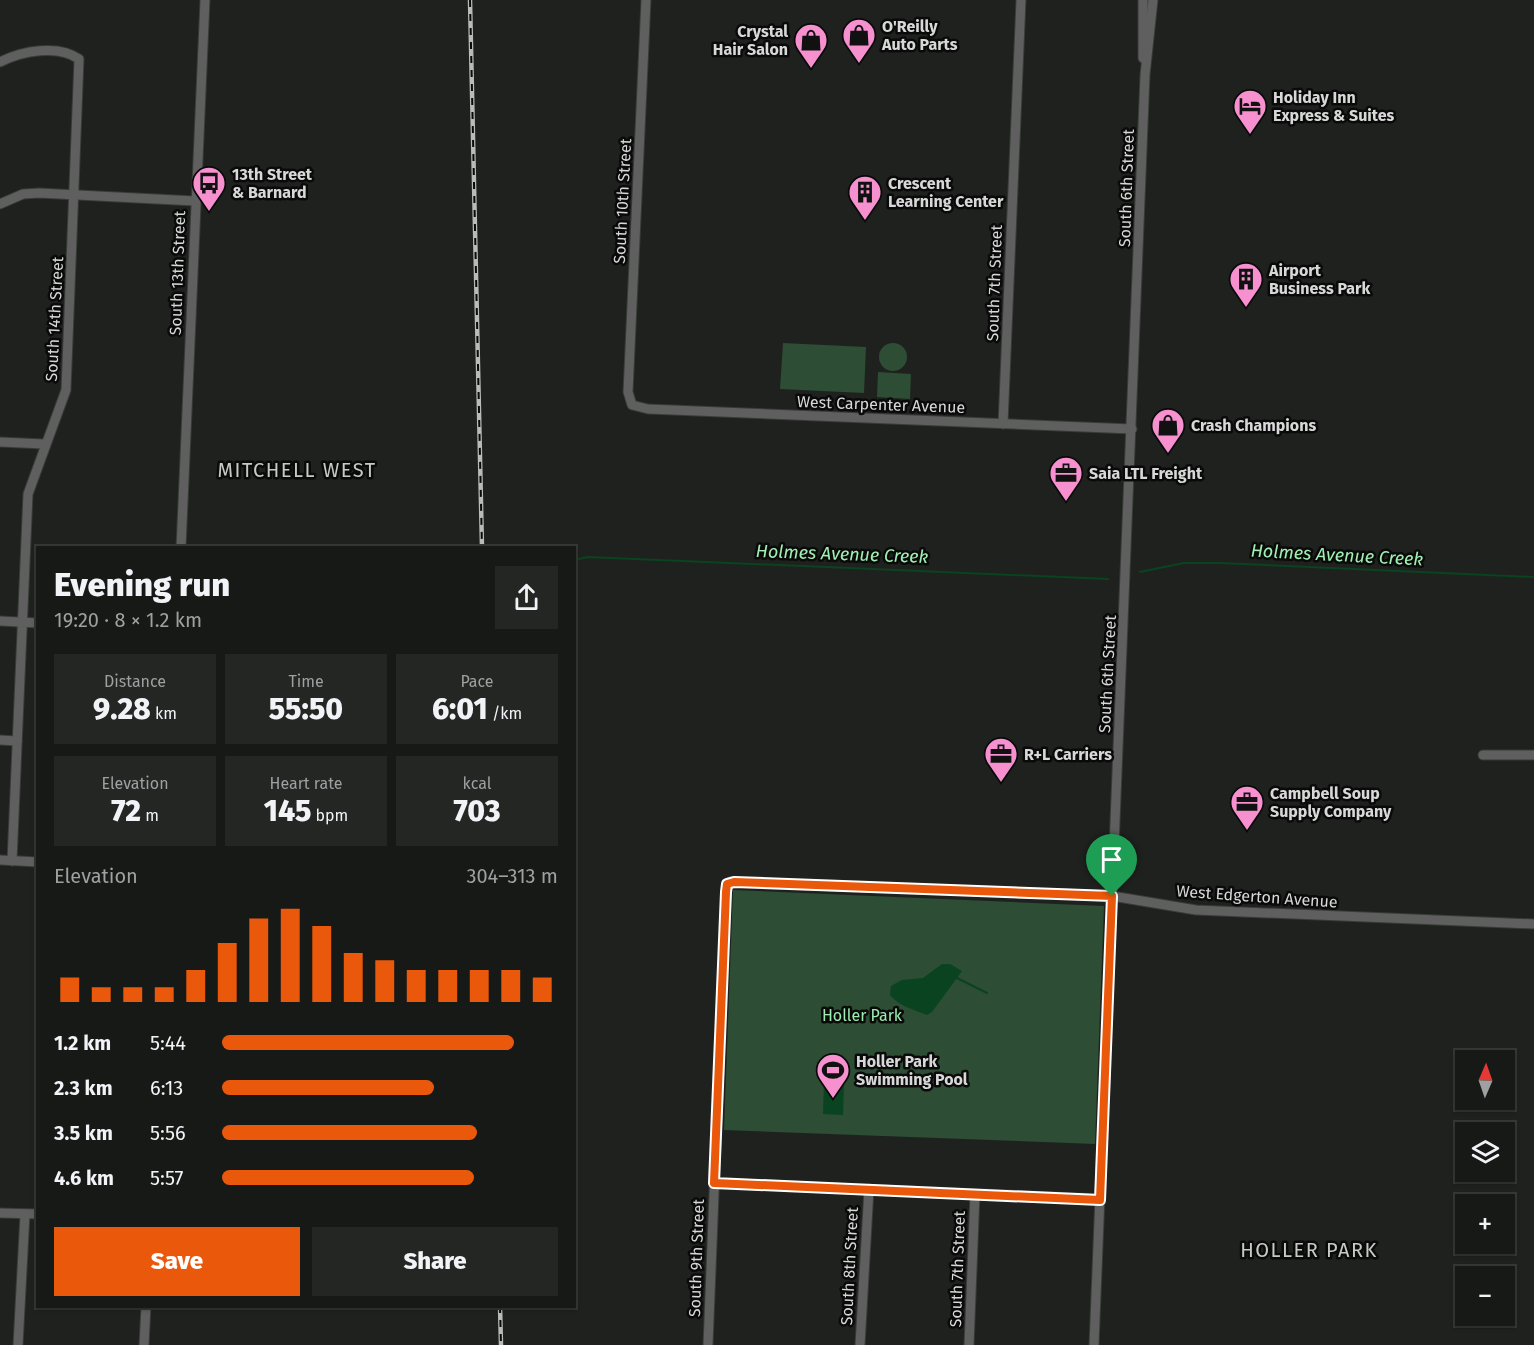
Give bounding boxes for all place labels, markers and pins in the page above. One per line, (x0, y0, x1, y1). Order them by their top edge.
shop icon: O'Reilly Auto Parts (841, 17, 877, 64)
place label: O'Reilly Auto Parts (881, 17, 958, 54)
place label: Crystal Hair Salon (713, 22, 788, 59)
shop icon: Crystal Hair Salon (793, 22, 829, 69)
hotel icon: Holiday Inn Express & Suites (1232, 88, 1268, 135)
place label: Holiday Inn Express & Suites (1273, 88, 1395, 125)
bus stop icon: 13th Street & Barnard (191, 165, 227, 212)
place label: 13th Street & Barnard (232, 165, 313, 202)
building icon: Crescent Learning Center (847, 174, 883, 221)
place label: Crescent Learning Center (888, 174, 1004, 211)
building icon: Airport Business Park (1228, 261, 1264, 308)
place label: Airport Business Park (1268, 261, 1370, 298)
shop icon: Crash Champions (1150, 407, 1186, 454)
place label: Crash Champions (1191, 416, 1316, 435)
office icon: Saia LTL Freight (1048, 455, 1084, 502)
place label: Saia LTL Freight (1089, 464, 1203, 483)
office icon: R+L Carriers (983, 736, 1019, 783)
place label: R+L Carriers (1024, 745, 1112, 764)
office icon: Campbell Soup Supply Company (1229, 784, 1265, 831)
place label: Campbell Soup Supply Company (1270, 784, 1392, 821)
pin (1086, 834, 1137, 896)
sports icon: Holler Park Swimming Pool (815, 1052, 851, 1099)
place label: Holler Park Swimming Pool (856, 1052, 968, 1089)

